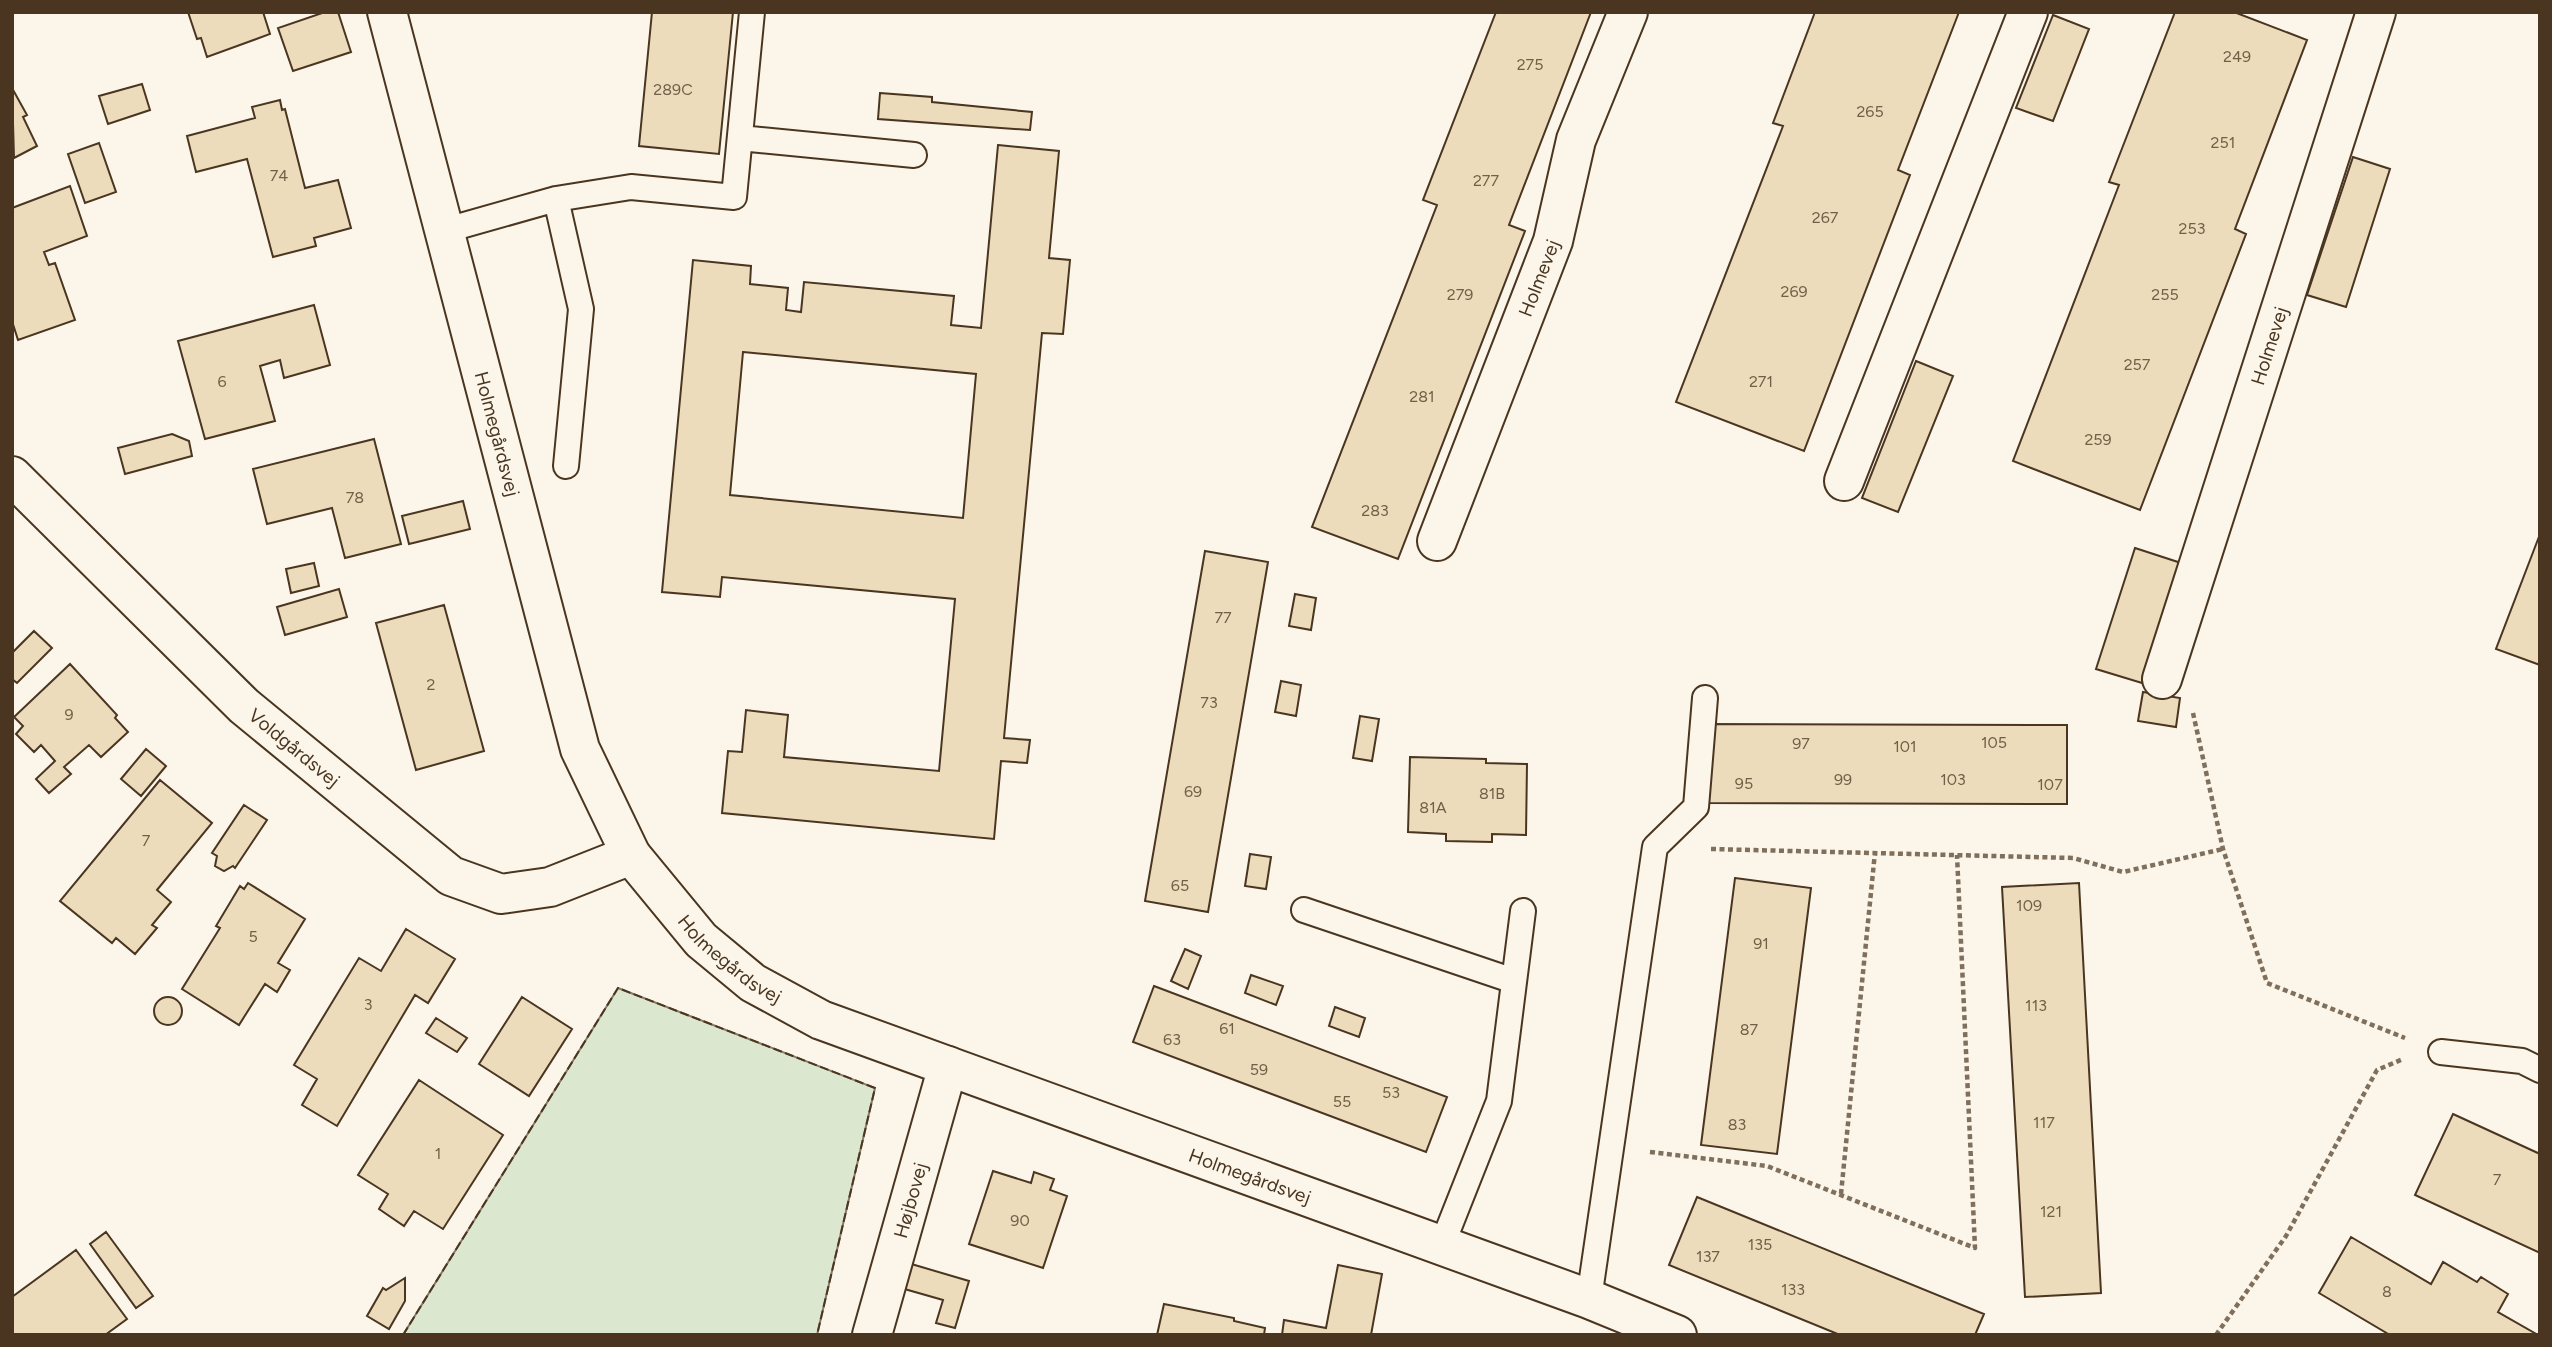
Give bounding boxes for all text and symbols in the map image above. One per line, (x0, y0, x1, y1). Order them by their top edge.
house number: 249 (2223, 47, 2251, 66)
house number: 275 (1517, 55, 1543, 74)
house number: 289C (653, 80, 693, 99)
house number: 265 (1856, 102, 1884, 121)
house number: 251 (2211, 133, 2235, 152)
house number: 74 (270, 166, 288, 185)
house number: 277 (1473, 171, 1499, 190)
house number: 267 (1812, 208, 1839, 227)
house number: 253 (2179, 219, 2205, 238)
street label: Holmevej (1513, 236, 1564, 320)
house number: 269 (1780, 282, 1808, 301)
house number: 279 (1447, 285, 1473, 304)
house number: 255 (2151, 285, 2179, 304)
street label: Holmevej (2246, 304, 2292, 388)
house number: 257 (2124, 355, 2151, 374)
street label: Holmegårdsvej (470, 369, 525, 499)
house number: 6 (217, 372, 227, 391)
house number: 271 (1749, 372, 1773, 391)
house number: 281 (1409, 387, 1435, 406)
house number: 259 (2084, 430, 2112, 449)
house number: 78 (346, 488, 364, 507)
house number: 283 (1361, 501, 1389, 520)
house number: 77 (1214, 608, 1232, 627)
house number: 2 (427, 675, 435, 694)
house number: 73 (1200, 693, 1218, 712)
street label: Voldgårdsvej (244, 703, 345, 792)
house number: 9 (64, 705, 74, 724)
house number: 105 (1981, 733, 2007, 752)
house number: 97 (1792, 734, 1810, 753)
house number: 101 (1893, 737, 1917, 756)
house number: 99 (1834, 770, 1852, 789)
house number: 103 (1940, 770, 1966, 789)
house number: 95 (1735, 774, 1753, 793)
house number: 107 (2037, 775, 2063, 794)
house number: 69 (1184, 782, 1202, 801)
house number: 81B (1479, 784, 1505, 803)
house number: 81A (1419, 798, 1447, 817)
house number: 7 (142, 831, 151, 850)
house number: 65 (1171, 876, 1189, 895)
house number: 109 (2016, 896, 2042, 915)
street label: Holmegårdsvej (673, 910, 786, 1008)
house number: 5 (248, 927, 258, 946)
house number: 91 (1753, 934, 1769, 953)
house number: 3 (364, 995, 372, 1014)
house number: 113 (2025, 996, 2047, 1015)
house number: 61 (1219, 1019, 1235, 1038)
house number: 87 (1740, 1020, 1759, 1039)
house number: 63 (1163, 1030, 1181, 1049)
house number: 59 (1250, 1060, 1268, 1079)
house number: 53 (1382, 1083, 1400, 1102)
house number: 55 (1333, 1092, 1351, 1111)
house number: 117 (2033, 1113, 2055, 1132)
house number: 83 (1728, 1115, 1746, 1134)
street label: Holmegårdsvej (1186, 1143, 1314, 1209)
house number: 1 (435, 1144, 441, 1163)
street label: Højbovej (888, 1160, 932, 1241)
house number: 7 (2493, 1170, 2502, 1189)
house number: 121 (2040, 1202, 2062, 1221)
house number: 90 (1010, 1211, 1030, 1230)
house number: 135 (1748, 1235, 1772, 1254)
house number: 137 (1696, 1247, 1720, 1266)
house number: 133 (1781, 1280, 1805, 1299)
house number: 8 (2382, 1282, 2392, 1301)

